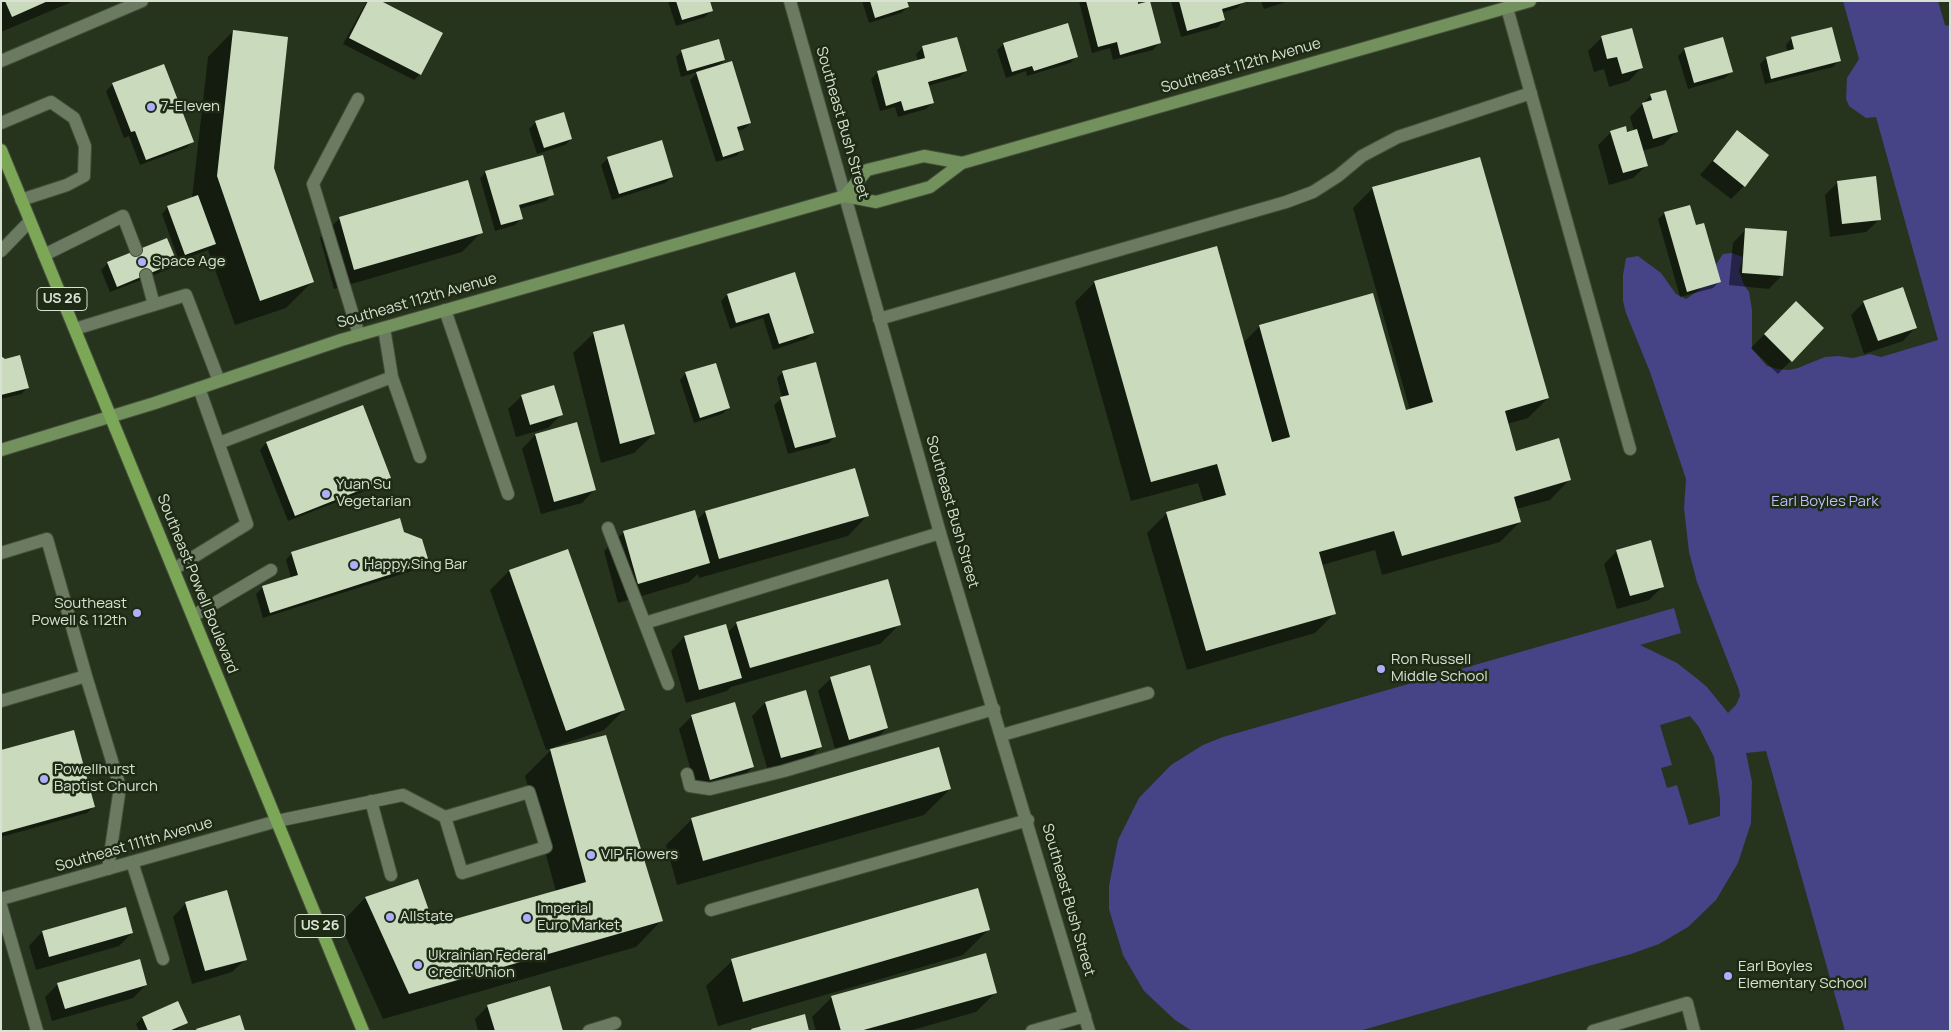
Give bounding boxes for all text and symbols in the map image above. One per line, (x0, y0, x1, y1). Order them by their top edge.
street label: Southeast 112th Avenue (1159, 35, 1323, 97)
street label: Southeast Bush Street (812, 45, 872, 201)
place label: 7-Eleven (161, 98, 220, 116)
marker: 7-Eleven (145, 101, 157, 113)
place label: Space Age (152, 253, 225, 271)
marker: Space Age (136, 256, 148, 268)
street label: Southeast 112th Avenue (335, 270, 499, 332)
road number: US 26 (37, 288, 87, 310)
street label: Southeast Bush Street (922, 434, 982, 590)
place label: Yuan Su Vegetarian (336, 476, 411, 511)
marker: Yuan Su Vegetarian (320, 488, 332, 500)
street label: Southeast Powell Boulevard (153, 492, 241, 676)
park label: Earl Boyles Park (1771, 493, 1879, 511)
place label: Happy Sing Bar (364, 556, 467, 574)
marker: Happy Sing Bar (348, 559, 360, 571)
place label: Southeast Powell & 112th (31, 595, 127, 630)
marker: Southeast Powell & 112th (131, 607, 143, 619)
place label: Ron Russell Middle School (1391, 651, 1488, 686)
marker: Ron Russell Middle School (1375, 663, 1387, 675)
place label: Powellhurst Baptist Church (54, 761, 158, 796)
marker: Powellhurst Baptist Church (38, 773, 50, 785)
street label: Southeast 111th Avenue (53, 814, 215, 876)
street label: Southeast Bush Street (1038, 822, 1098, 978)
place label: VIP Flowers (601, 846, 678, 864)
marker: VIP Flowers (585, 849, 597, 861)
place label: Imperial Euro Market (537, 900, 620, 935)
place label: Allstate (400, 908, 453, 926)
marker: Allstate (384, 911, 396, 923)
marker: Imperial Euro Market (521, 912, 533, 924)
road number: US 26 (295, 914, 345, 938)
place label: Ukrainian Federal Credit Union (428, 947, 546, 982)
place label: Earl Boyles Elementary School (1738, 958, 1867, 993)
marker: Ukrainian Federal Credit Union (412, 959, 424, 971)
marker: Earl Boyles Elementary School (1722, 970, 1734, 982)

